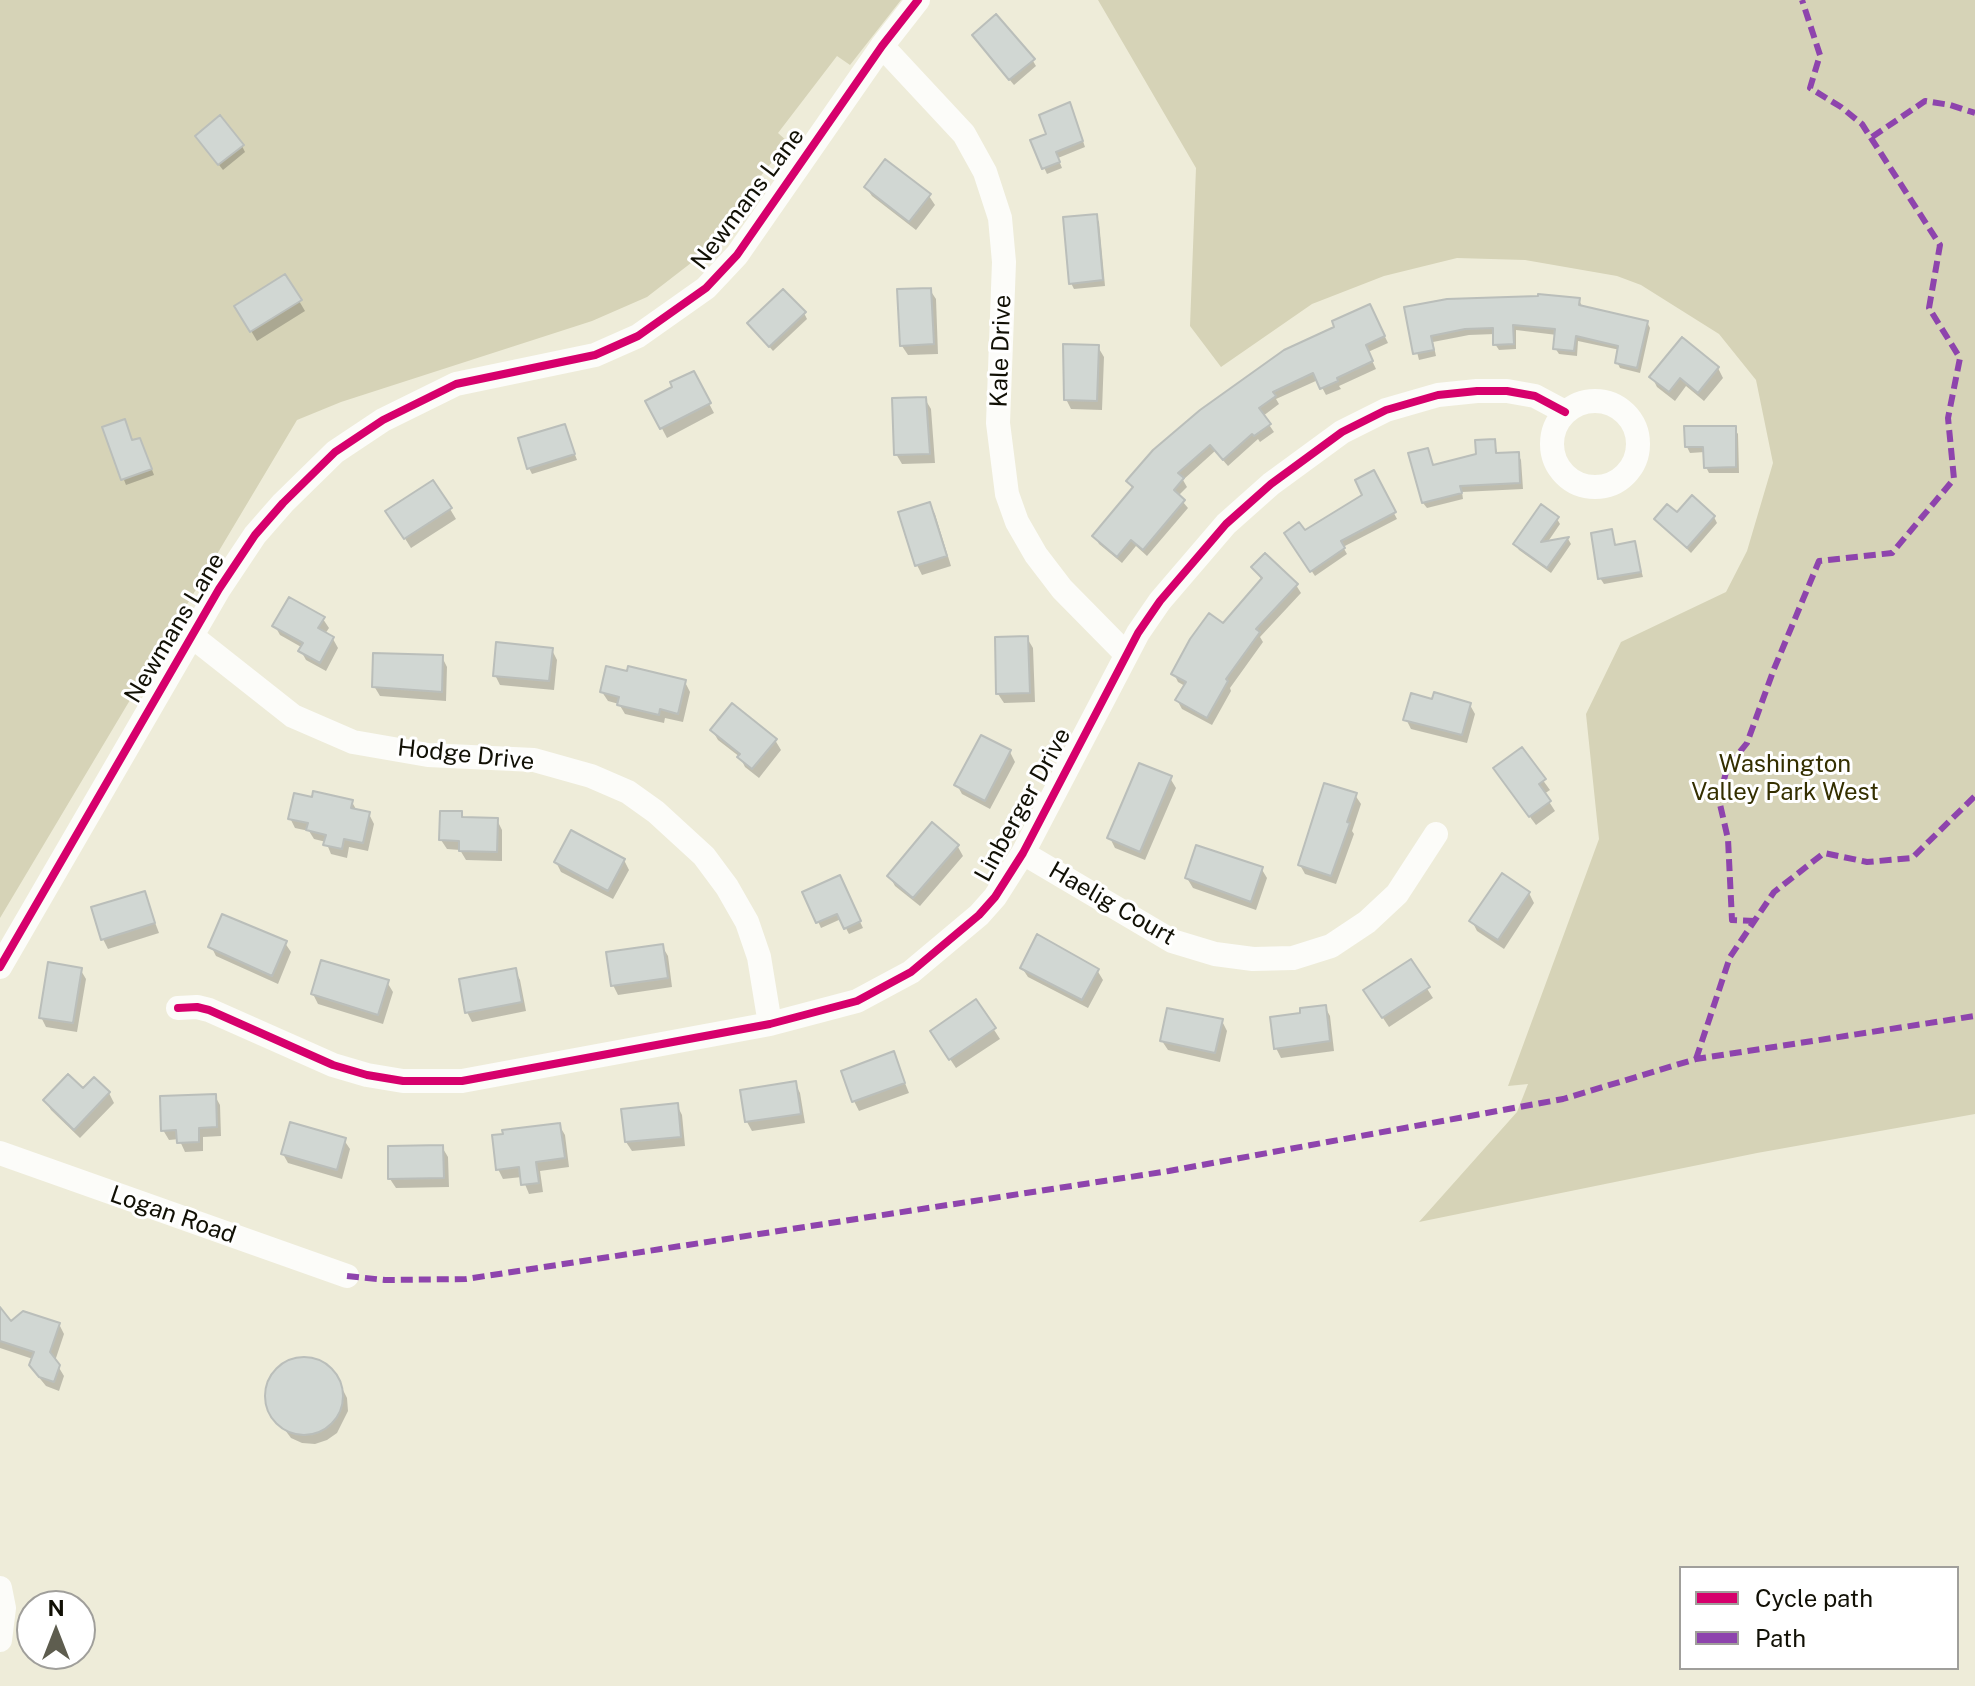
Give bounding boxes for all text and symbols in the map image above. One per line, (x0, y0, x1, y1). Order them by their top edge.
street label: Newmans Lane (685, 122, 811, 276)
street label: Kale Drive (985, 294, 1017, 408)
street label: Newmans Lane (119, 548, 231, 708)
street label: Linberger Drive (969, 723, 1077, 887)
street label: Hodge Drive (396, 733, 536, 777)
park label: Washington Valley Park West (1691, 751, 1879, 807)
street label: Haelig Court (1044, 856, 1180, 952)
street label: Logan Road (106, 1180, 240, 1250)
legend (1679, 1566, 1959, 1670)
text: Cycle path (1755, 1584, 1873, 1612)
north arrow (16, 1590, 96, 1670)
text: N (47, 1595, 65, 1621)
text: Path (1755, 1624, 1806, 1652)

